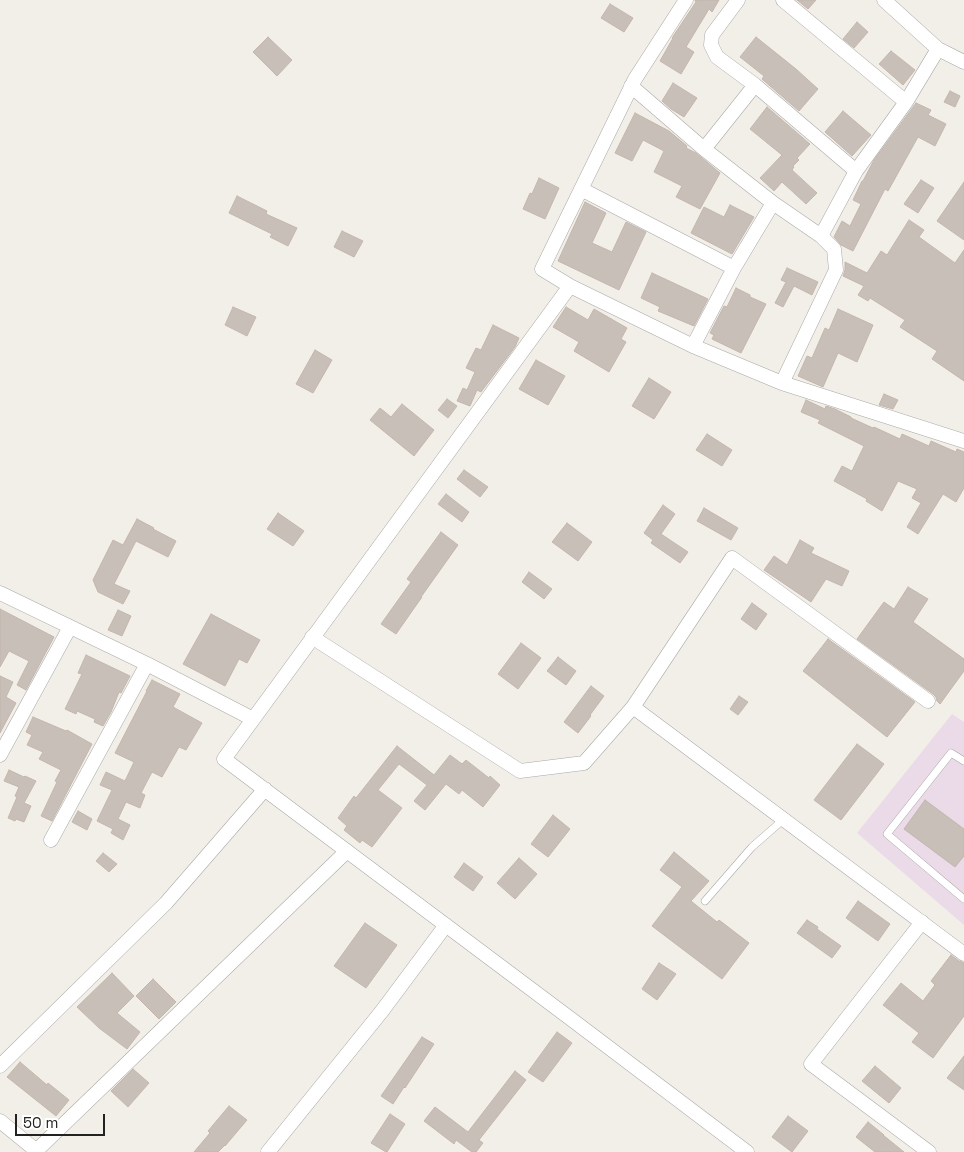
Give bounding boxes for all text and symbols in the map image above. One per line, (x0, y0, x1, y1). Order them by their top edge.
scale bar (18, 1104, 108, 1136)
text: 50 m (23, 1113, 58, 1132)

